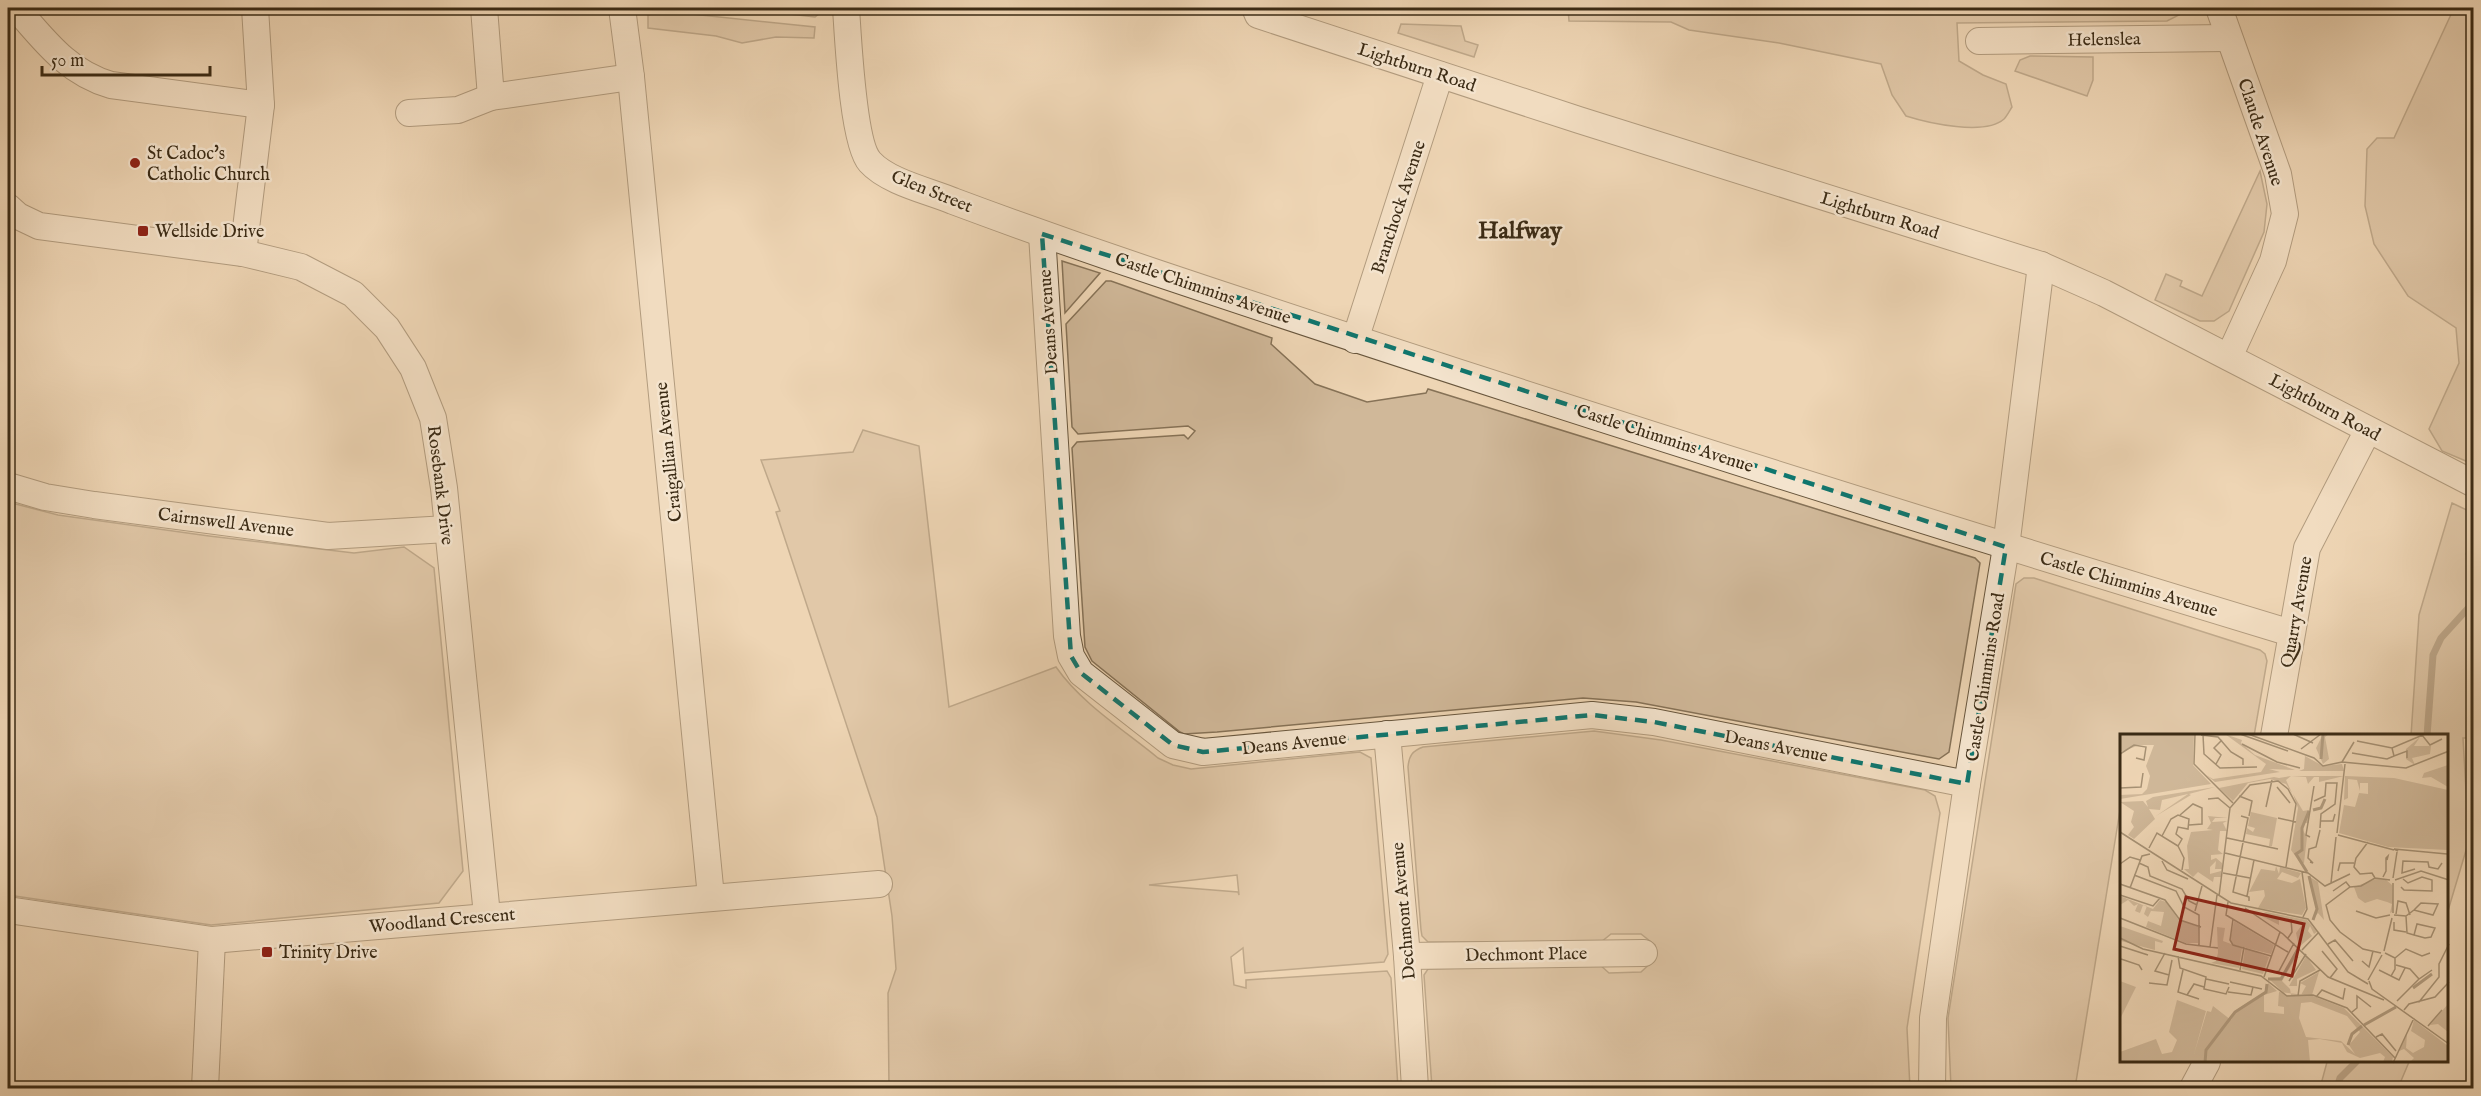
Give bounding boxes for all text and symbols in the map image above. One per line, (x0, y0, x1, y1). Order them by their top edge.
street label: Helenslea (2067, 28, 2141, 53)
scale bar (42, 39, 210, 77)
street label: Lightburn Road (1355, 39, 1479, 98)
text: 50 m (51, 50, 84, 73)
street label: Claude Avenue (2231, 76, 2288, 189)
street label: Branchock Avenue (1367, 138, 1432, 277)
place label: St Cadoc's Catholic Church (147, 143, 270, 187)
marker: St Cadoc's Catholic Church (128, 156, 142, 170)
street label: Glen Street (887, 166, 975, 219)
street label: Lightburn Road (1817, 187, 1942, 245)
district label: Halfway (1478, 216, 1563, 247)
place label: Wellside Drive (155, 221, 264, 244)
marker: Wellside Drive (136, 224, 150, 238)
street label: Castle Chimmins Avenue (1111, 248, 1294, 330)
street label: Deans Avenue (1034, 269, 1065, 375)
street label: Lightburn Road (2265, 369, 2384, 447)
street label: Craigallian Avenue (651, 381, 688, 523)
street label: Castle Chimmins Avenue (1573, 400, 1756, 479)
street label: Rosebank Drive (421, 424, 458, 546)
street label: Cairnswell Avenue (157, 504, 295, 543)
street label: Castle Chimmins Avenue (2037, 547, 2220, 623)
street label: Quarry Avenue (2276, 555, 2319, 670)
street label: Castle Chimmins Road (1962, 591, 2011, 763)
street label: Deans Avenue (1722, 726, 1830, 769)
street label: Deans Avenue (1241, 728, 1348, 761)
inset map (2120, 734, 2448, 1063)
street label: Dechmont Avenue (1387, 841, 1422, 981)
street label: Woodland Crescent (368, 904, 516, 939)
place label: Trinity Drive (279, 942, 377, 965)
street label: Dechmont Place (1465, 943, 1587, 968)
marker: Trinity Drive (260, 945, 274, 959)

